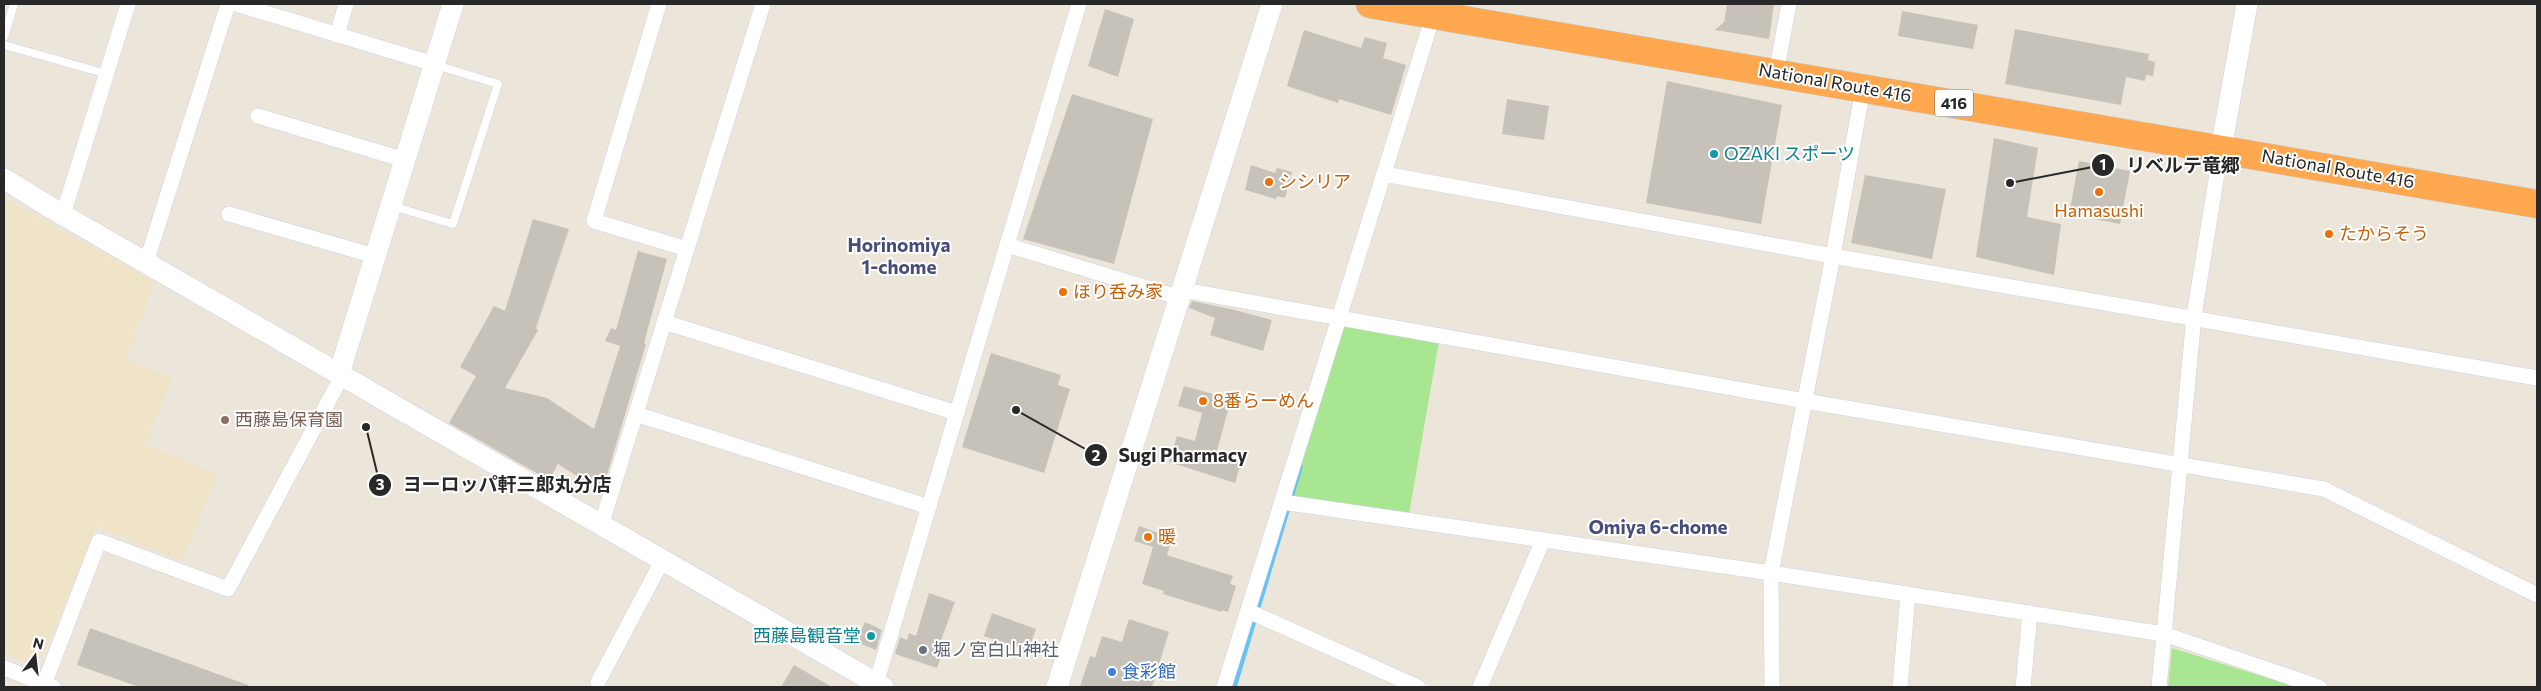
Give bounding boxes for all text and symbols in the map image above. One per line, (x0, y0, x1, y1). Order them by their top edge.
street label: National Route 416 (1757, 58, 1913, 106)
road number: 416 (1935, 90, 1973, 116)
place label: OZAKI スポーツ (1724, 142, 1855, 164)
street label: National Route 416 (2260, 144, 2416, 192)
marker: OZAKI スポーツ (1708, 148, 1720, 160)
callout: リベルテ竜郷 (2091, 148, 2250, 182)
text: リベルテ竜郷 (2126, 153, 2240, 176)
text: 1 (2100, 155, 2106, 173)
place label: シシリア (1279, 170, 1351, 192)
marker: シシリア (1263, 176, 1275, 188)
marker: Hamasushi (2093, 186, 2105, 198)
place label: Hamasushi (2054, 199, 2144, 221)
place label: たからそう (2339, 222, 2429, 244)
marker: たからそう (2323, 228, 2335, 240)
district label: Horinomiya 1-chome (847, 233, 951, 278)
place label: ほり呑み家 (1073, 280, 1163, 302)
marker: ほり呑み家 (1057, 286, 1069, 298)
place label: 8番らーめん (1213, 389, 1314, 411)
marker: 8番らーめん (1197, 395, 1209, 407)
place label: 西藤島保育園 (235, 408, 343, 430)
marker: 西藤島保育園 (219, 414, 231, 426)
callout: Sugi Pharmacy (1083, 438, 1257, 472)
text: Sugi Pharmacy (1118, 443, 1248, 466)
text: 2 (1092, 446, 1100, 464)
callout: ヨーロッパ軒三郎丸分店 (367, 468, 621, 502)
text: ヨーロッパ軒三郎丸分店 (402, 472, 612, 495)
text: 3 (376, 475, 385, 493)
district label: Omiya 6-chome (1588, 515, 1728, 538)
place label: 暖 (1158, 525, 1176, 547)
marker: 暖 (1142, 531, 1154, 543)
place label: 西藤島観音堂 (753, 624, 861, 646)
marker: 西藤島観音堂 (865, 630, 877, 642)
north arrow (10, 631, 60, 681)
text: N (31, 633, 46, 653)
place label: 堀ノ宮白山神社 (933, 638, 1059, 660)
marker: 堀ノ宮白山神社 (917, 644, 929, 656)
place label: 食彩館 (1122, 660, 1176, 682)
marker: 食彩館 (1106, 666, 1118, 678)

